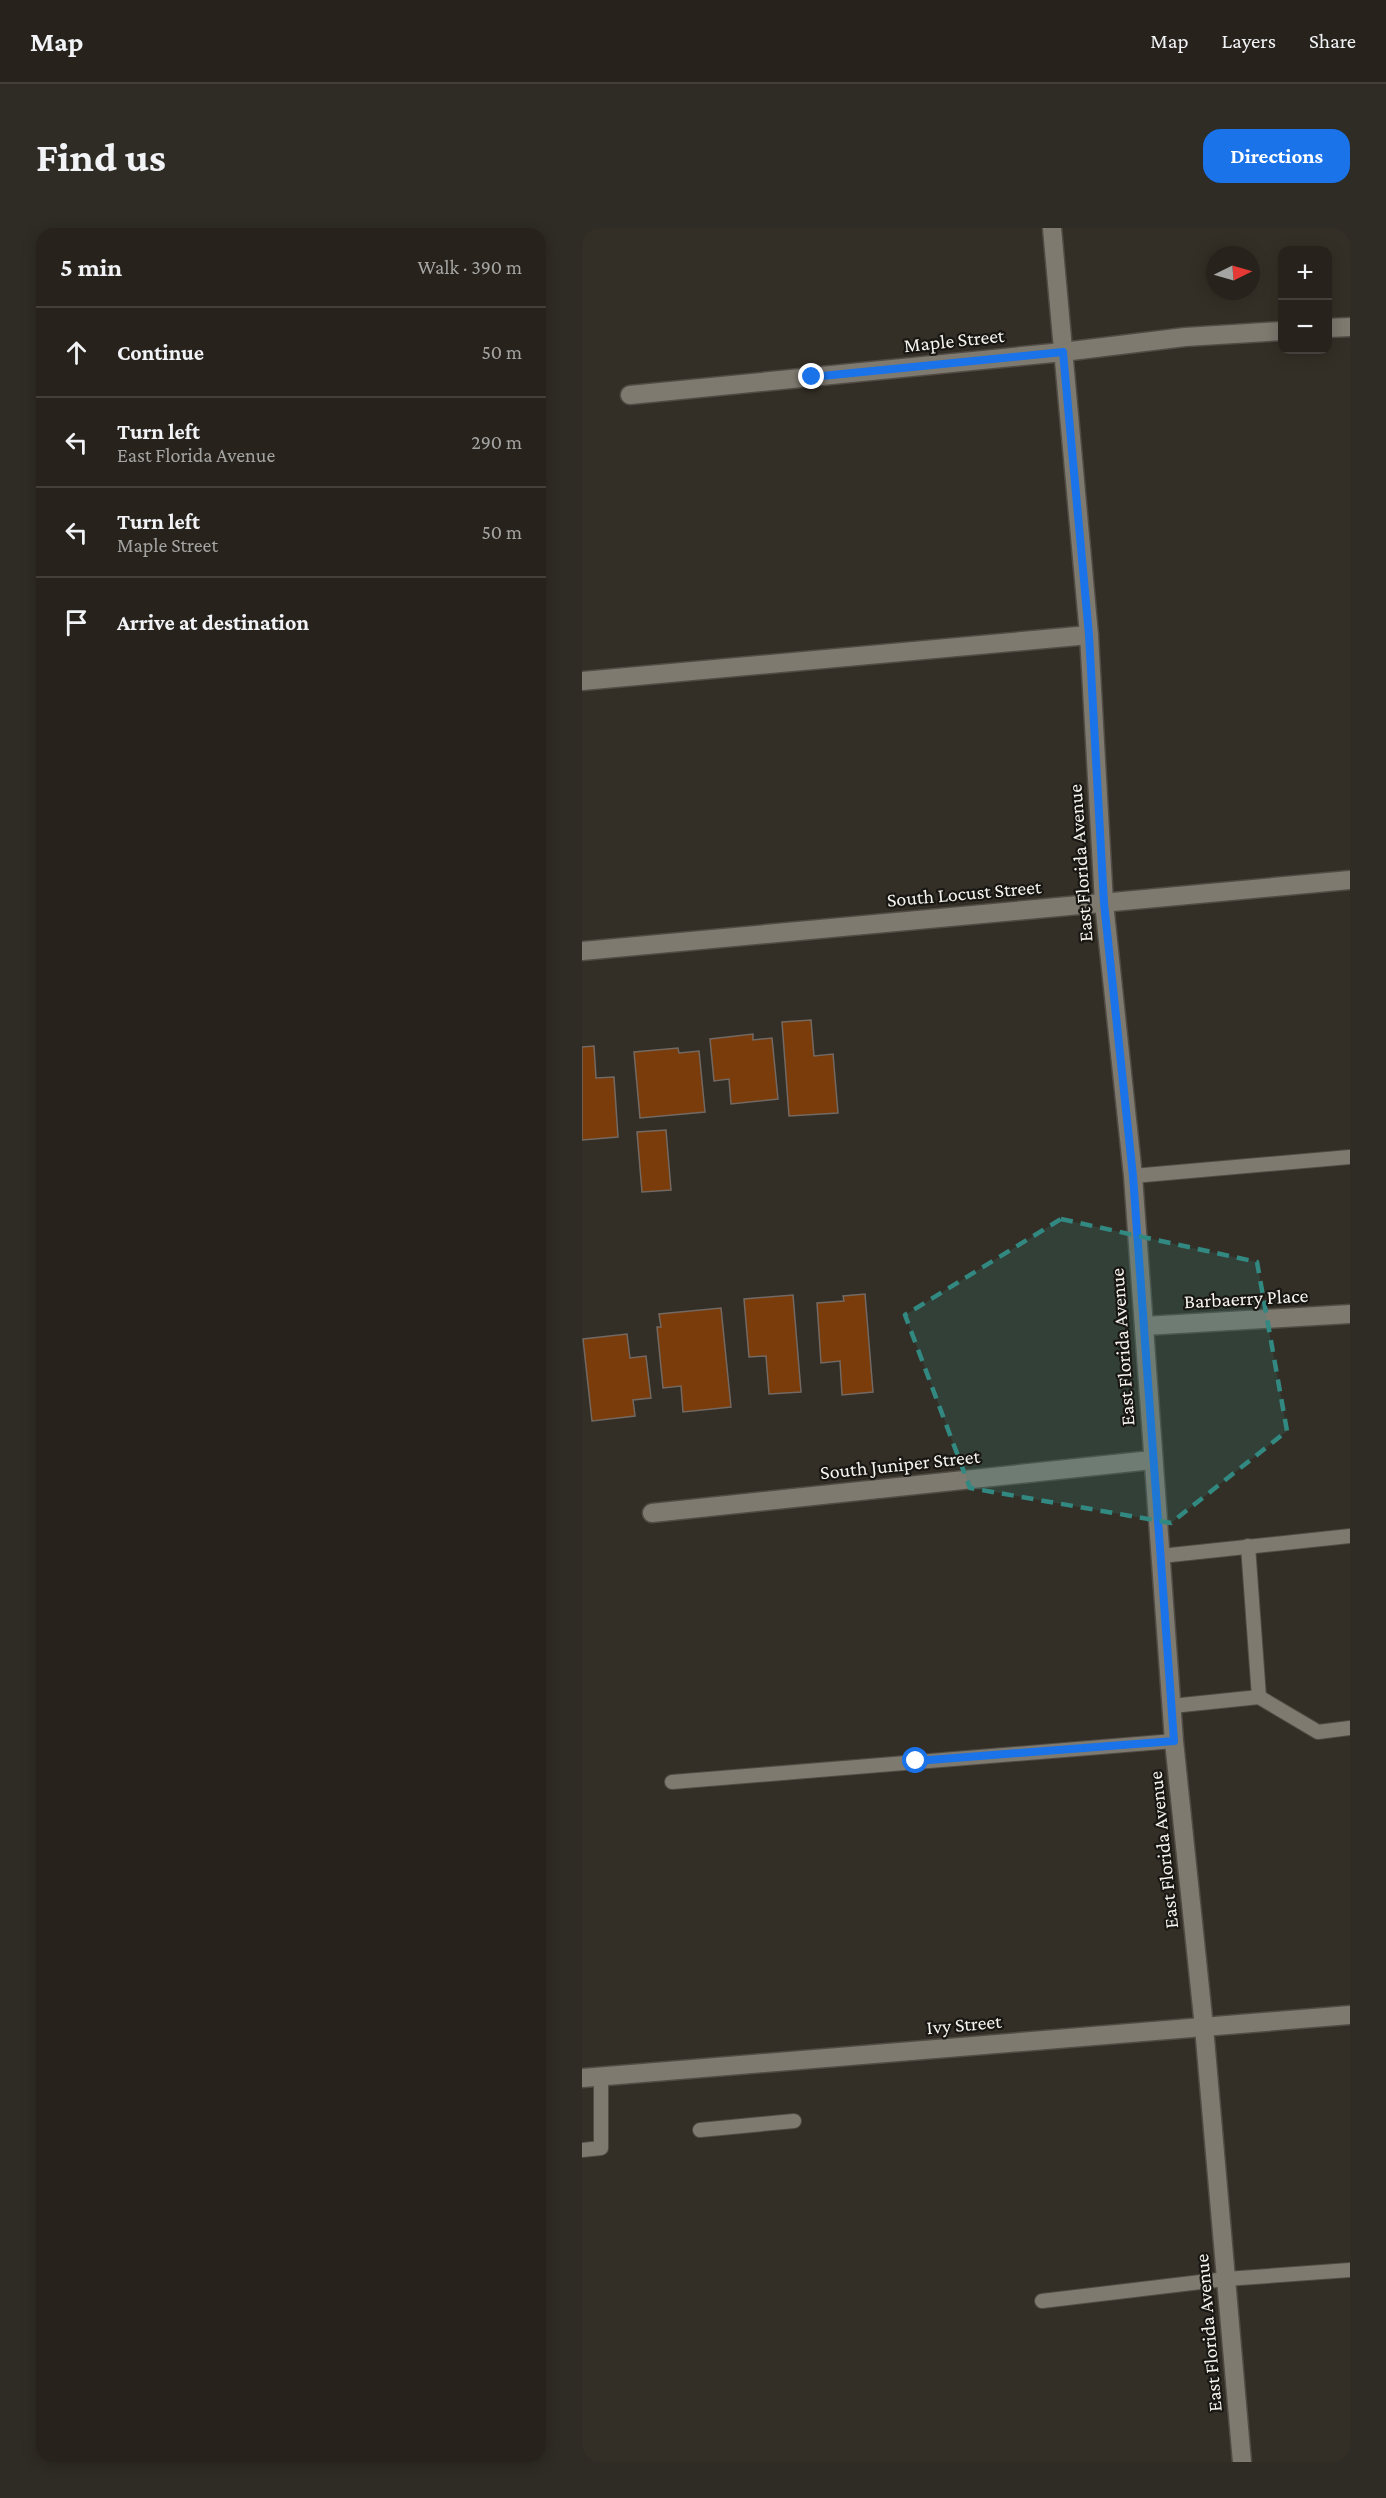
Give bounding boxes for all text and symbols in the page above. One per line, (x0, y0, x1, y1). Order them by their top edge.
text: Map (30, 26, 83, 57)
text: Map (1150, 29, 1189, 53)
text: Layers (1222, 29, 1276, 53)
text: Share (1309, 29, 1356, 53)
button: Directions (1203, 129, 1350, 183)
text: Find us (36, 133, 166, 180)
north arrow (1206, 246, 1260, 300)
map controls (1278, 246, 1332, 354)
button: + (1278, 246, 1332, 300)
text: 5 min (60, 253, 122, 282)
text: Walk · 390 m (417, 256, 522, 278)
button: − (1278, 300, 1332, 354)
street label: Maple Street (903, 324, 1006, 357)
icon: ahead (60, 336, 93, 369)
text: Continue (117, 340, 204, 365)
text: 50 m (481, 341, 522, 363)
route end (798, 363, 824, 389)
text: Turn left (117, 419, 200, 444)
icon: left (60, 426, 93, 459)
text: 290 m (471, 431, 522, 453)
text: East Florida Avenue (117, 444, 275, 466)
text: Turn left (117, 509, 200, 534)
icon: left (60, 516, 93, 549)
text: 50 m (481, 521, 522, 543)
text: Maple Street (117, 534, 218, 556)
icon: arrive (60, 606, 93, 639)
text: Arrive at destination (117, 610, 309, 635)
street label: East Florida Avenue (1063, 783, 1096, 943)
street label: South Locust Street (886, 875, 1042, 911)
street label: East Florida Avenue (1105, 1267, 1138, 1427)
street label: Barbaerry Place (1183, 1284, 1309, 1313)
street label: South Juniper Street (819, 1445, 981, 1484)
route start (902, 1747, 928, 1773)
street label: East Florida Avenue (1144, 1770, 1182, 1930)
street label: Ivy Street (926, 2010, 1003, 2039)
street label: East Florida Avenue (1190, 2253, 1226, 2413)

